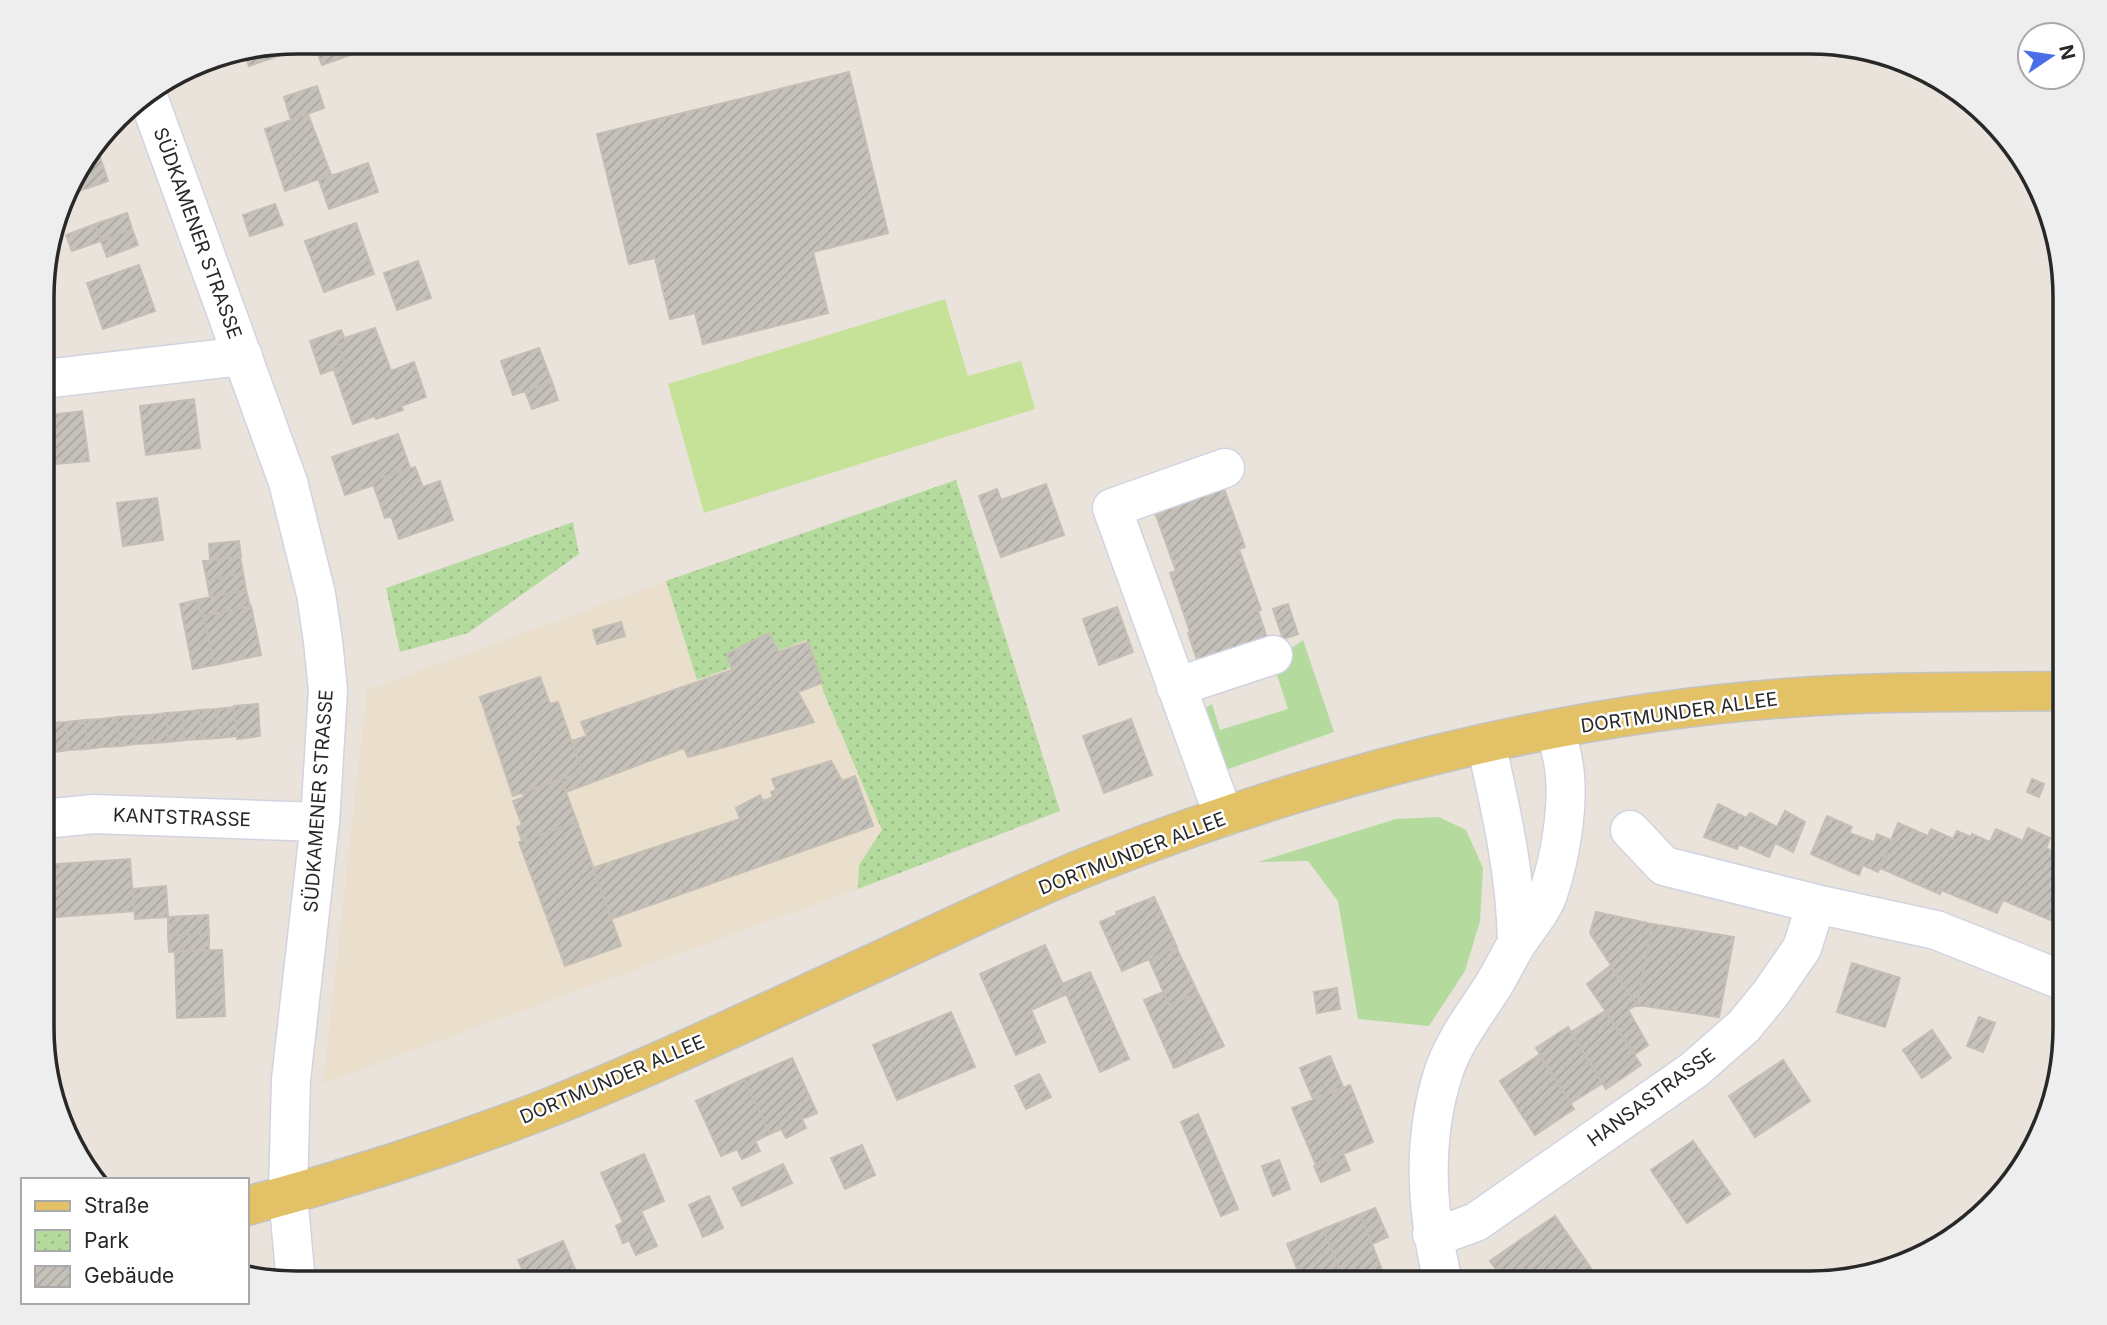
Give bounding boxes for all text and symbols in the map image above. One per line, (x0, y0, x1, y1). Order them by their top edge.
north arrow (2016, 21, 2086, 91)
text: N (2054, 43, 2080, 62)
street label: SÜDKAMENER STRASSE (149, 124, 247, 342)
street label: DORTMUNDER ALLEE (1579, 687, 1779, 738)
street label: SÜDKAMENER STRASSE (299, 689, 338, 913)
street label: KANTSTRASSE (113, 804, 251, 831)
street label: DORTMUNDER ALLEE (1035, 807, 1229, 900)
street label: DORTMUNDER ALLEE (516, 1030, 708, 1129)
street label: HANSASTRASSE (1583, 1043, 1720, 1152)
legend (21, 1178, 248, 1304)
text: Straße (84, 1193, 149, 1218)
text: Park (84, 1228, 129, 1253)
text: Gebäude (84, 1263, 174, 1288)

